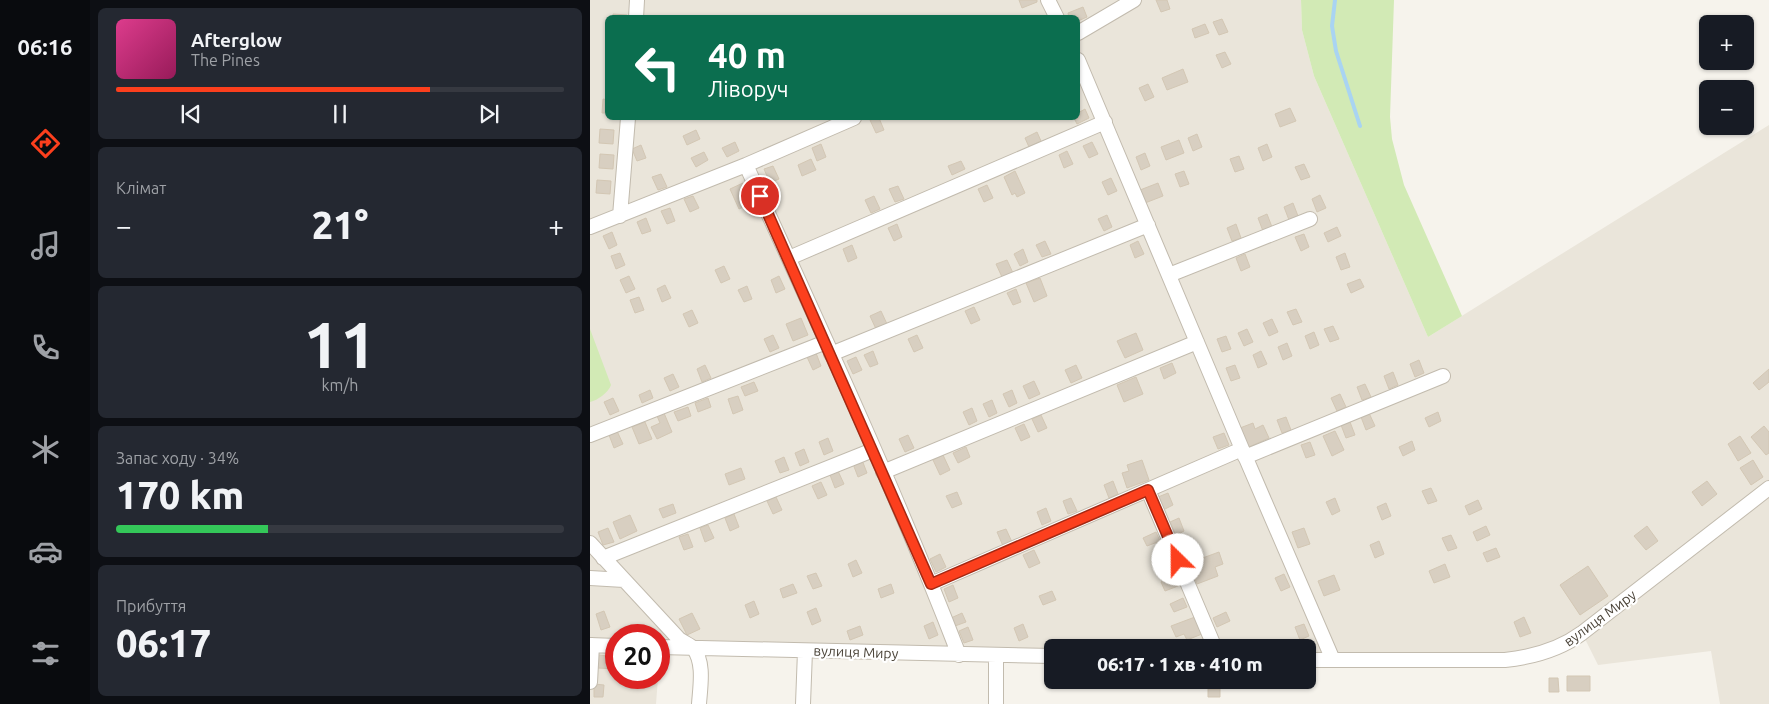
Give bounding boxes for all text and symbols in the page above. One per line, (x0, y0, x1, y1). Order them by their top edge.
map controls (1699, 15, 1754, 135)
button: + (1699, 15, 1754, 70)
text: Afterglow (191, 29, 282, 51)
text: 06:16 (17, 34, 73, 59)
icon: left (625, 35, 690, 100)
text: 40 m (708, 35, 786, 75)
text: The Pines (191, 51, 260, 69)
text: Ліворуч (708, 76, 789, 101)
button: − (1699, 80, 1754, 135)
icon: previous (177, 100, 205, 128)
icon: pause (326, 100, 354, 128)
icon: next (475, 100, 503, 128)
icon: directions (28, 126, 63, 161)
pin (739, 175, 781, 217)
text: Клімат (116, 179, 166, 197)
icon: arrive (746, 182, 774, 210)
text: 21° (312, 204, 368, 246)
text: − (116, 210, 132, 241)
text: + (548, 210, 564, 241)
icon: music (28, 228, 63, 263)
text: 11 (303, 307, 377, 380)
icon: phone (28, 330, 63, 365)
text: km/h (322, 376, 358, 394)
icon: climate (28, 432, 63, 467)
text: Запас ходу · 34% (116, 449, 239, 467)
text: 170 km (116, 474, 244, 516)
position arrow (1151, 533, 1203, 585)
icon: car (28, 534, 63, 569)
street label: вулиця Миру (1561, 586, 1639, 649)
text: Прибуття (116, 597, 186, 615)
text: 06:17 (116, 622, 211, 664)
speed limit sign: 20 (605, 624, 670, 689)
icon: filters (28, 636, 63, 671)
street label: вулиця Миру (813, 643, 899, 661)
text: 06:17 · 1 хв · 410 m (1097, 653, 1263, 675)

